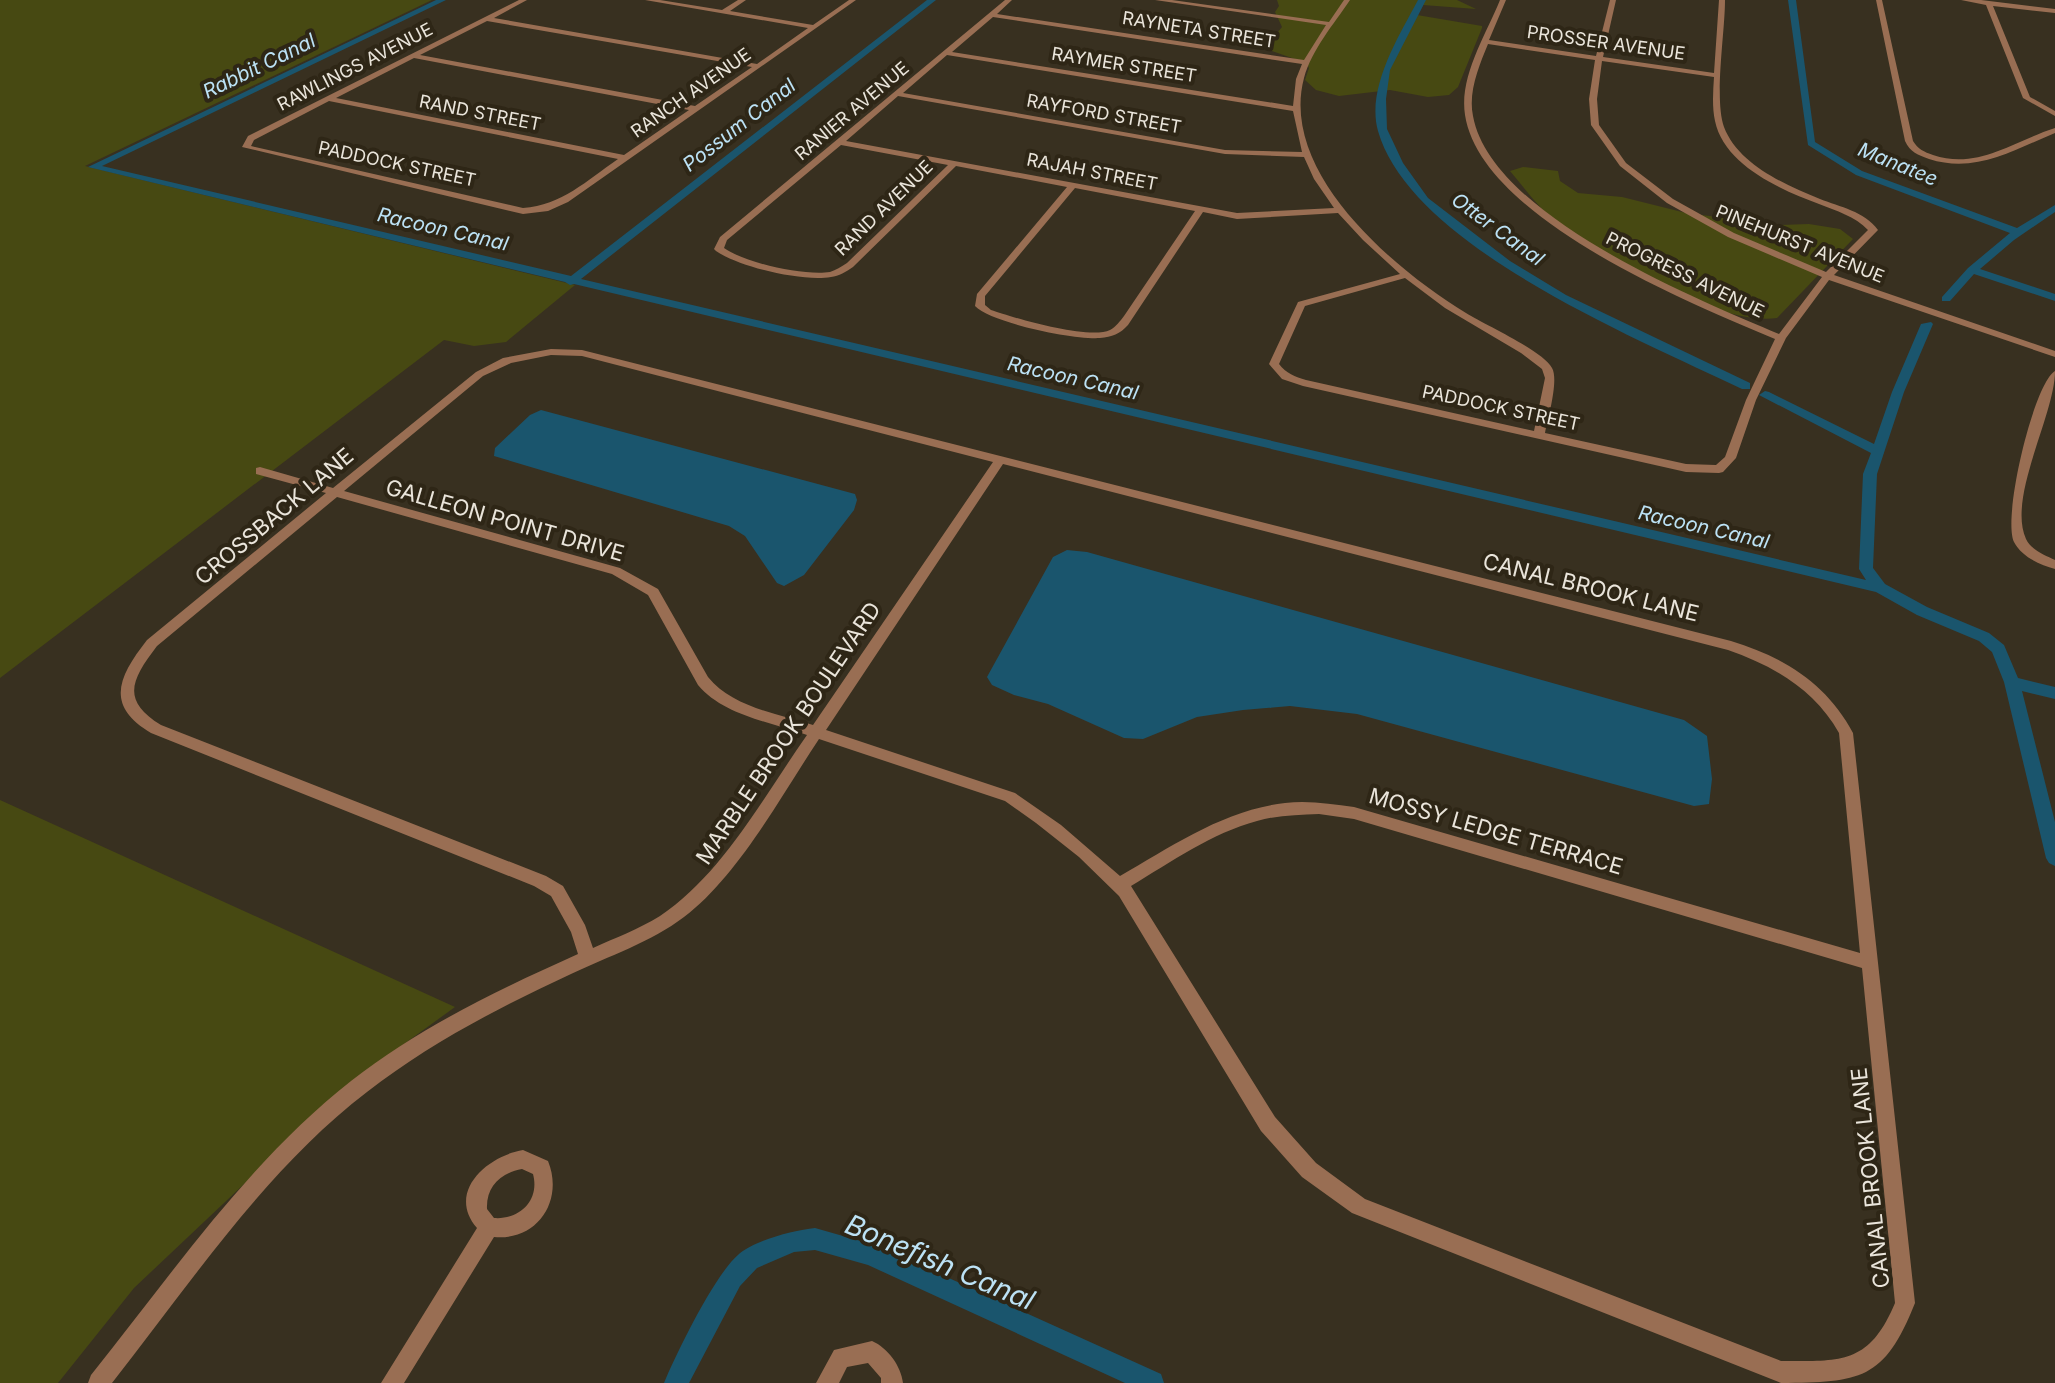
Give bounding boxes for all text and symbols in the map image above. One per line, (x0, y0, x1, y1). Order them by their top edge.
street label: RAYNETA STREET (1121, 7, 1277, 52)
street label: RAWLINGS AVENUE (274, 18, 436, 115)
street label: PROSSER AVENUE (1526, 21, 1687, 64)
water label: Rabbit Canal (199, 28, 319, 104)
street label: RANCH AVENUE (627, 43, 755, 142)
street label: RAYMER STREET (1050, 43, 1198, 86)
street label: RANIER AVENUE (791, 57, 913, 164)
water label: Possum Canal (678, 73, 800, 176)
street label: RAND STREET (417, 90, 543, 135)
street label: RAYFORD STREET (1025, 90, 1183, 137)
street label: PADDOCK STREET (316, 137, 478, 190)
water label: Manatee (1855, 137, 1941, 191)
street label: RAJAH STREET (1025, 149, 1159, 194)
street label: RAND AVENUE (830, 156, 937, 260)
water label: Otter Canal (1447, 187, 1549, 271)
street label: PINEHURST AVENUE (1713, 200, 1887, 287)
water label: Racoon Canal (375, 202, 511, 256)
street label: PROGRESS AVENUE (1603, 227, 1768, 322)
water label: Racoon Canal (1005, 351, 1141, 405)
street label: PADDOCK STREET (1420, 381, 1582, 434)
street label: CROSSBACK LANE (190, 442, 358, 590)
street label: GALLEON POINT DRIVE (383, 473, 627, 567)
water label: Racoon Canal (1636, 500, 1772, 554)
street label: CANAL BROOK LANE (1480, 548, 1702, 626)
street label: MARBLE BROOK BOULEVARD (690, 597, 886, 869)
street label: MOSSY LEDGE TERRACE (1366, 782, 1626, 880)
street label: CANAL BROOK LANE (1845, 1066, 1895, 1290)
water label: Bonefish Canal (840, 1207, 1040, 1317)

